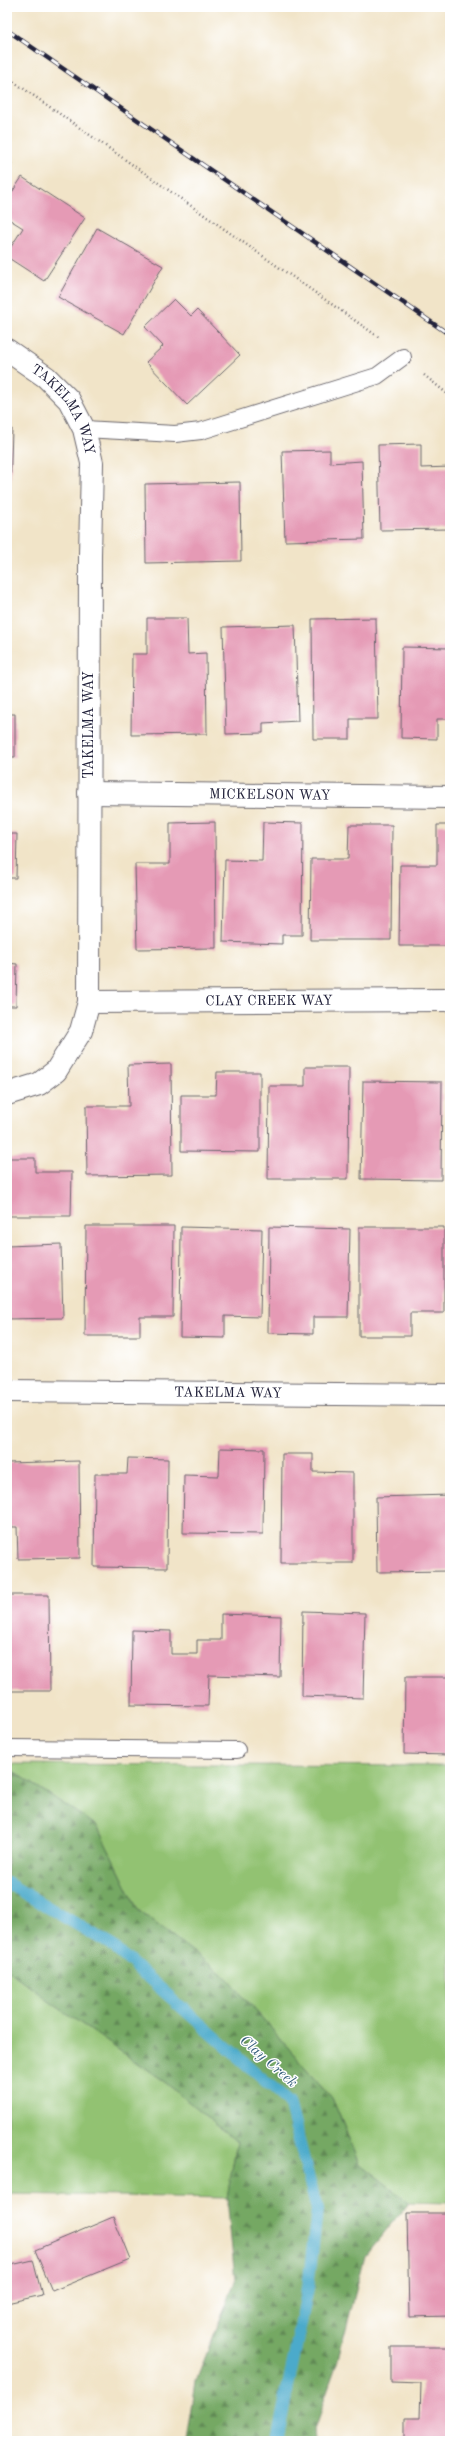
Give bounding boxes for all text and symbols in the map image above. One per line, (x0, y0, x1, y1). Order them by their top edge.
street label: TAKELMA WAY (29, 362, 97, 456)
street label: TAKELMA WAY (82, 671, 96, 779)
street label: MICKELSON WAY (209, 787, 331, 803)
street label: CLAY CREEK WAY (205, 994, 333, 1008)
street label: TAKELMA WAY (174, 1386, 282, 1400)
water label: Clay Creek (236, 2033, 300, 2091)

